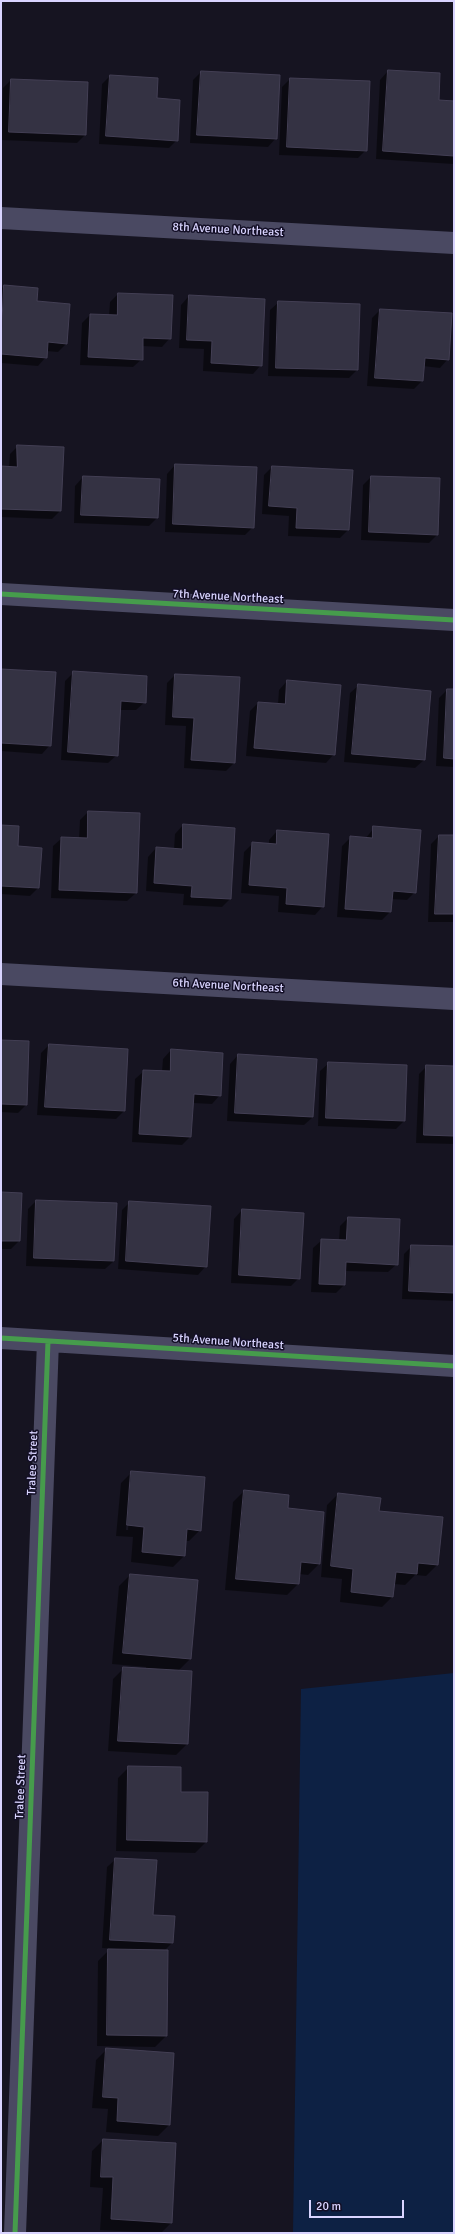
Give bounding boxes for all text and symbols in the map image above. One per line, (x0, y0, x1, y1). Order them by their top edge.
street label: 8th Avenue Northeast (172, 220, 284, 240)
street label: 7th Avenue Northeast (172, 587, 284, 607)
street label: 6th Avenue Northeast (172, 976, 284, 996)
street label: 5th Avenue Northeast (172, 1331, 284, 1353)
street label: Tralee Street (25, 1430, 41, 1496)
street label: Tralee Street (13, 1754, 29, 1820)
scale bar (311, 2192, 406, 2218)
text: 20 m (316, 2199, 341, 2214)

